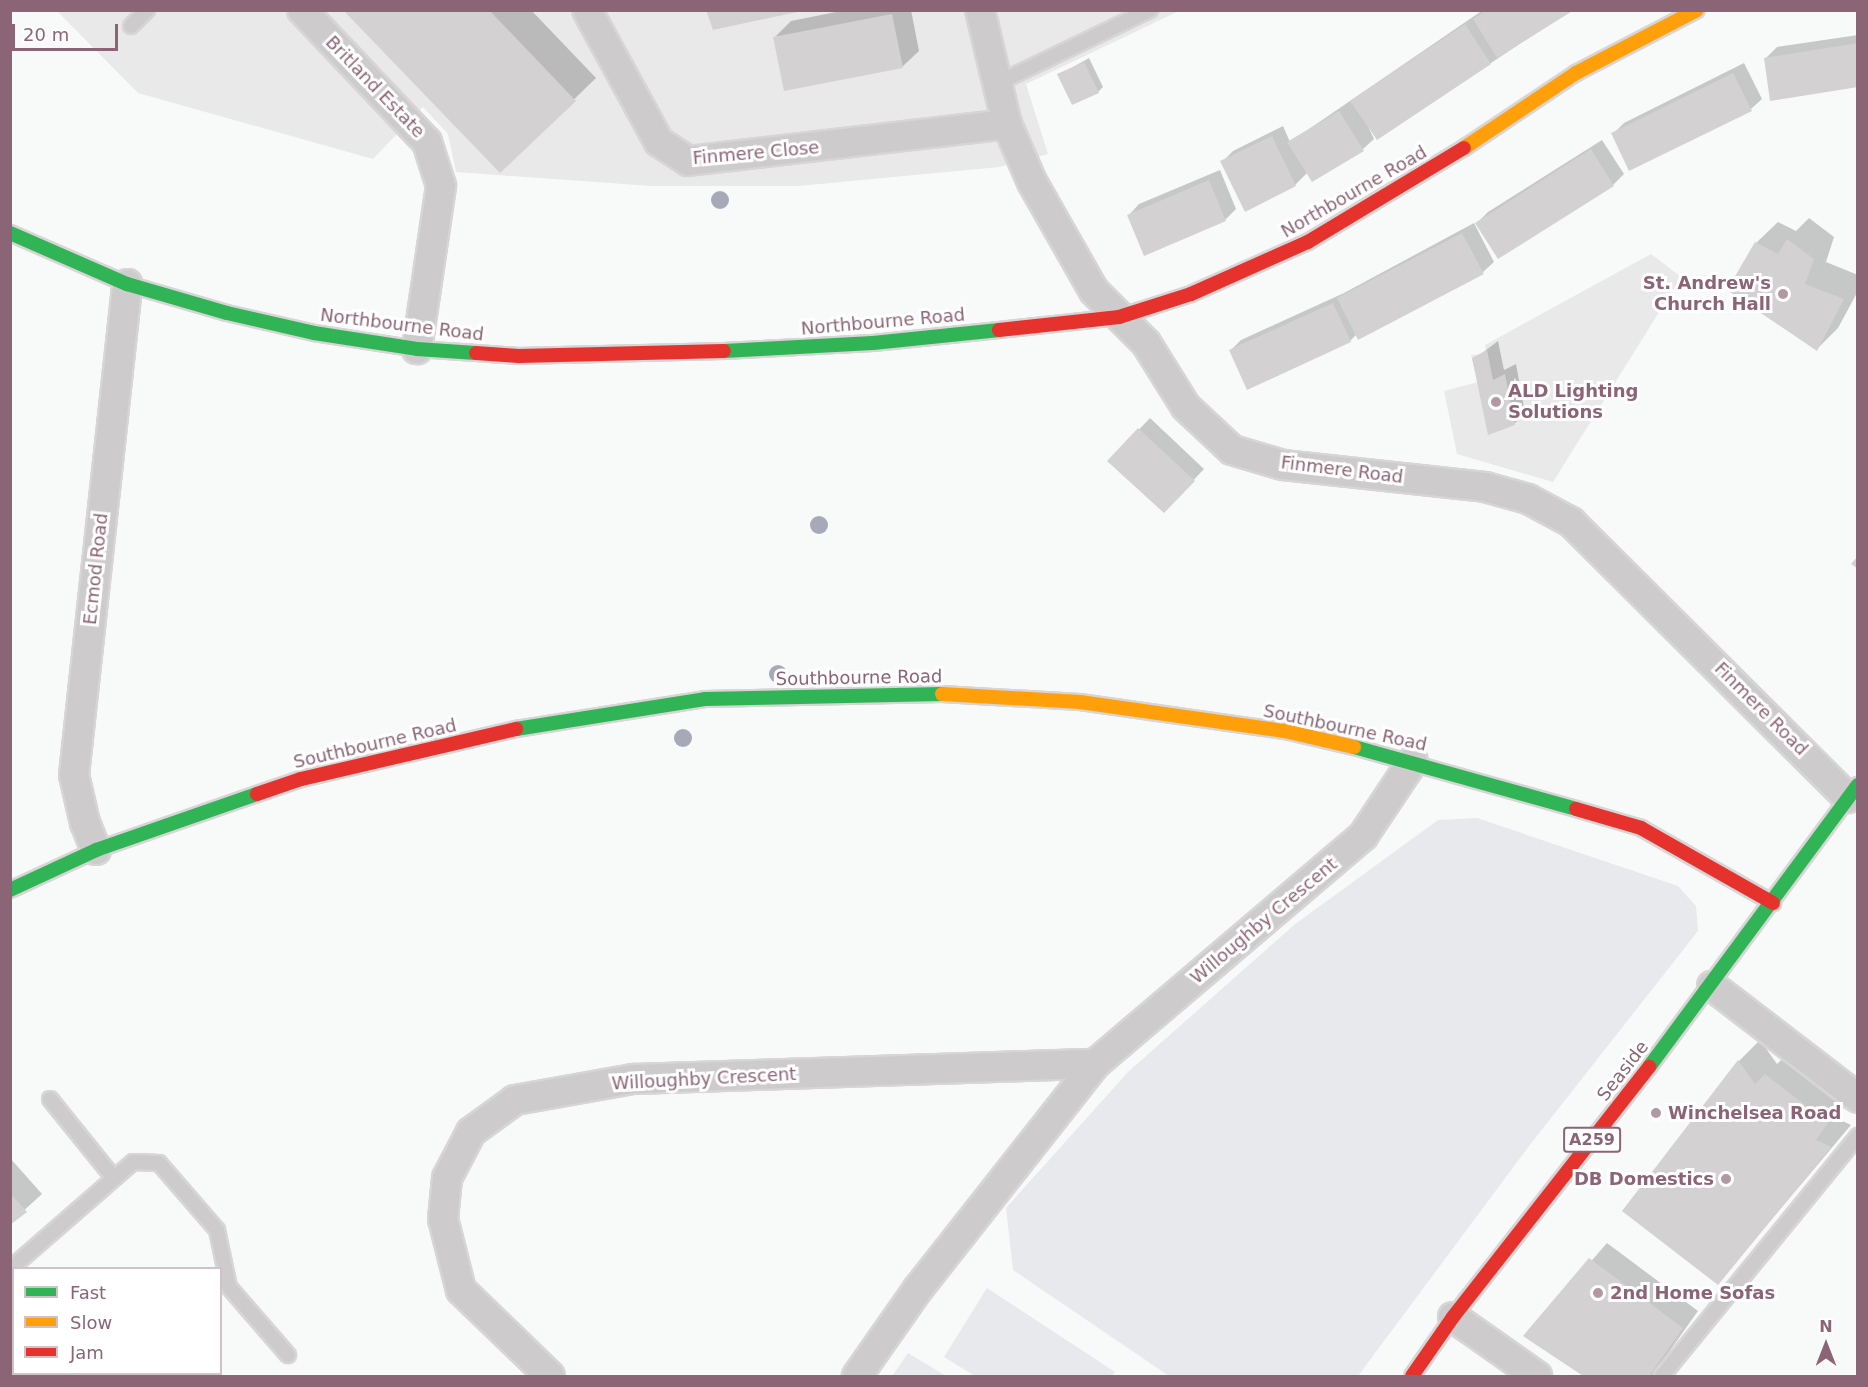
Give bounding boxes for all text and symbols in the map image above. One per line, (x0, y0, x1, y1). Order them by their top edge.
scale bar (15, 12, 122, 50)
text: 20 m (23, 24, 69, 45)
street label: Britland Estate (321, 32, 429, 142)
street label: Finmere Close (692, 137, 820, 169)
street label: Northbourne Road (1277, 141, 1431, 243)
place label: St. Andrew's Church Hall (1643, 273, 1771, 316)
marker: St. Andrew's Church Hall (1776, 287, 1790, 301)
street label: Northbourne Road (319, 304, 485, 346)
street label: Northbourne Road (800, 304, 966, 340)
place label: ALD Lighting Solutions (1508, 381, 1638, 424)
marker: ALD Lighting Solutions (1489, 395, 1503, 409)
street label: Finmere Road (1280, 452, 1404, 488)
street label: Ecmod Road (79, 512, 113, 626)
street label: Finmere Road (1710, 658, 1812, 760)
street label: Southbourne Road (776, 666, 942, 690)
street label: Southbourne Road (1261, 700, 1429, 756)
street label: Southbourne Road (291, 715, 459, 773)
street label: Willoughby Crescent (1186, 853, 1342, 989)
street label: Seaside (1593, 1037, 1653, 1105)
street label: Willoughby Crescent (611, 1063, 797, 1095)
place label: Winchelsea Road (1668, 1102, 1841, 1124)
marker: Winchelsea Road (1649, 1106, 1663, 1120)
road number: A259 (1562, 1127, 1622, 1153)
place label: DB Domestics (1574, 1168, 1714, 1190)
marker: DB Domestics (1719, 1172, 1733, 1186)
legend (12, 1267, 222, 1375)
text: Fast (70, 1282, 106, 1303)
place label: 2nd Home Sofas (1610, 1282, 1775, 1304)
marker: 2nd Home Sofas (1591, 1286, 1605, 1300)
text: Slow (70, 1312, 112, 1333)
north arrow (1796, 1315, 1856, 1375)
text: N (1819, 1317, 1833, 1336)
text: Jam (70, 1342, 104, 1363)

